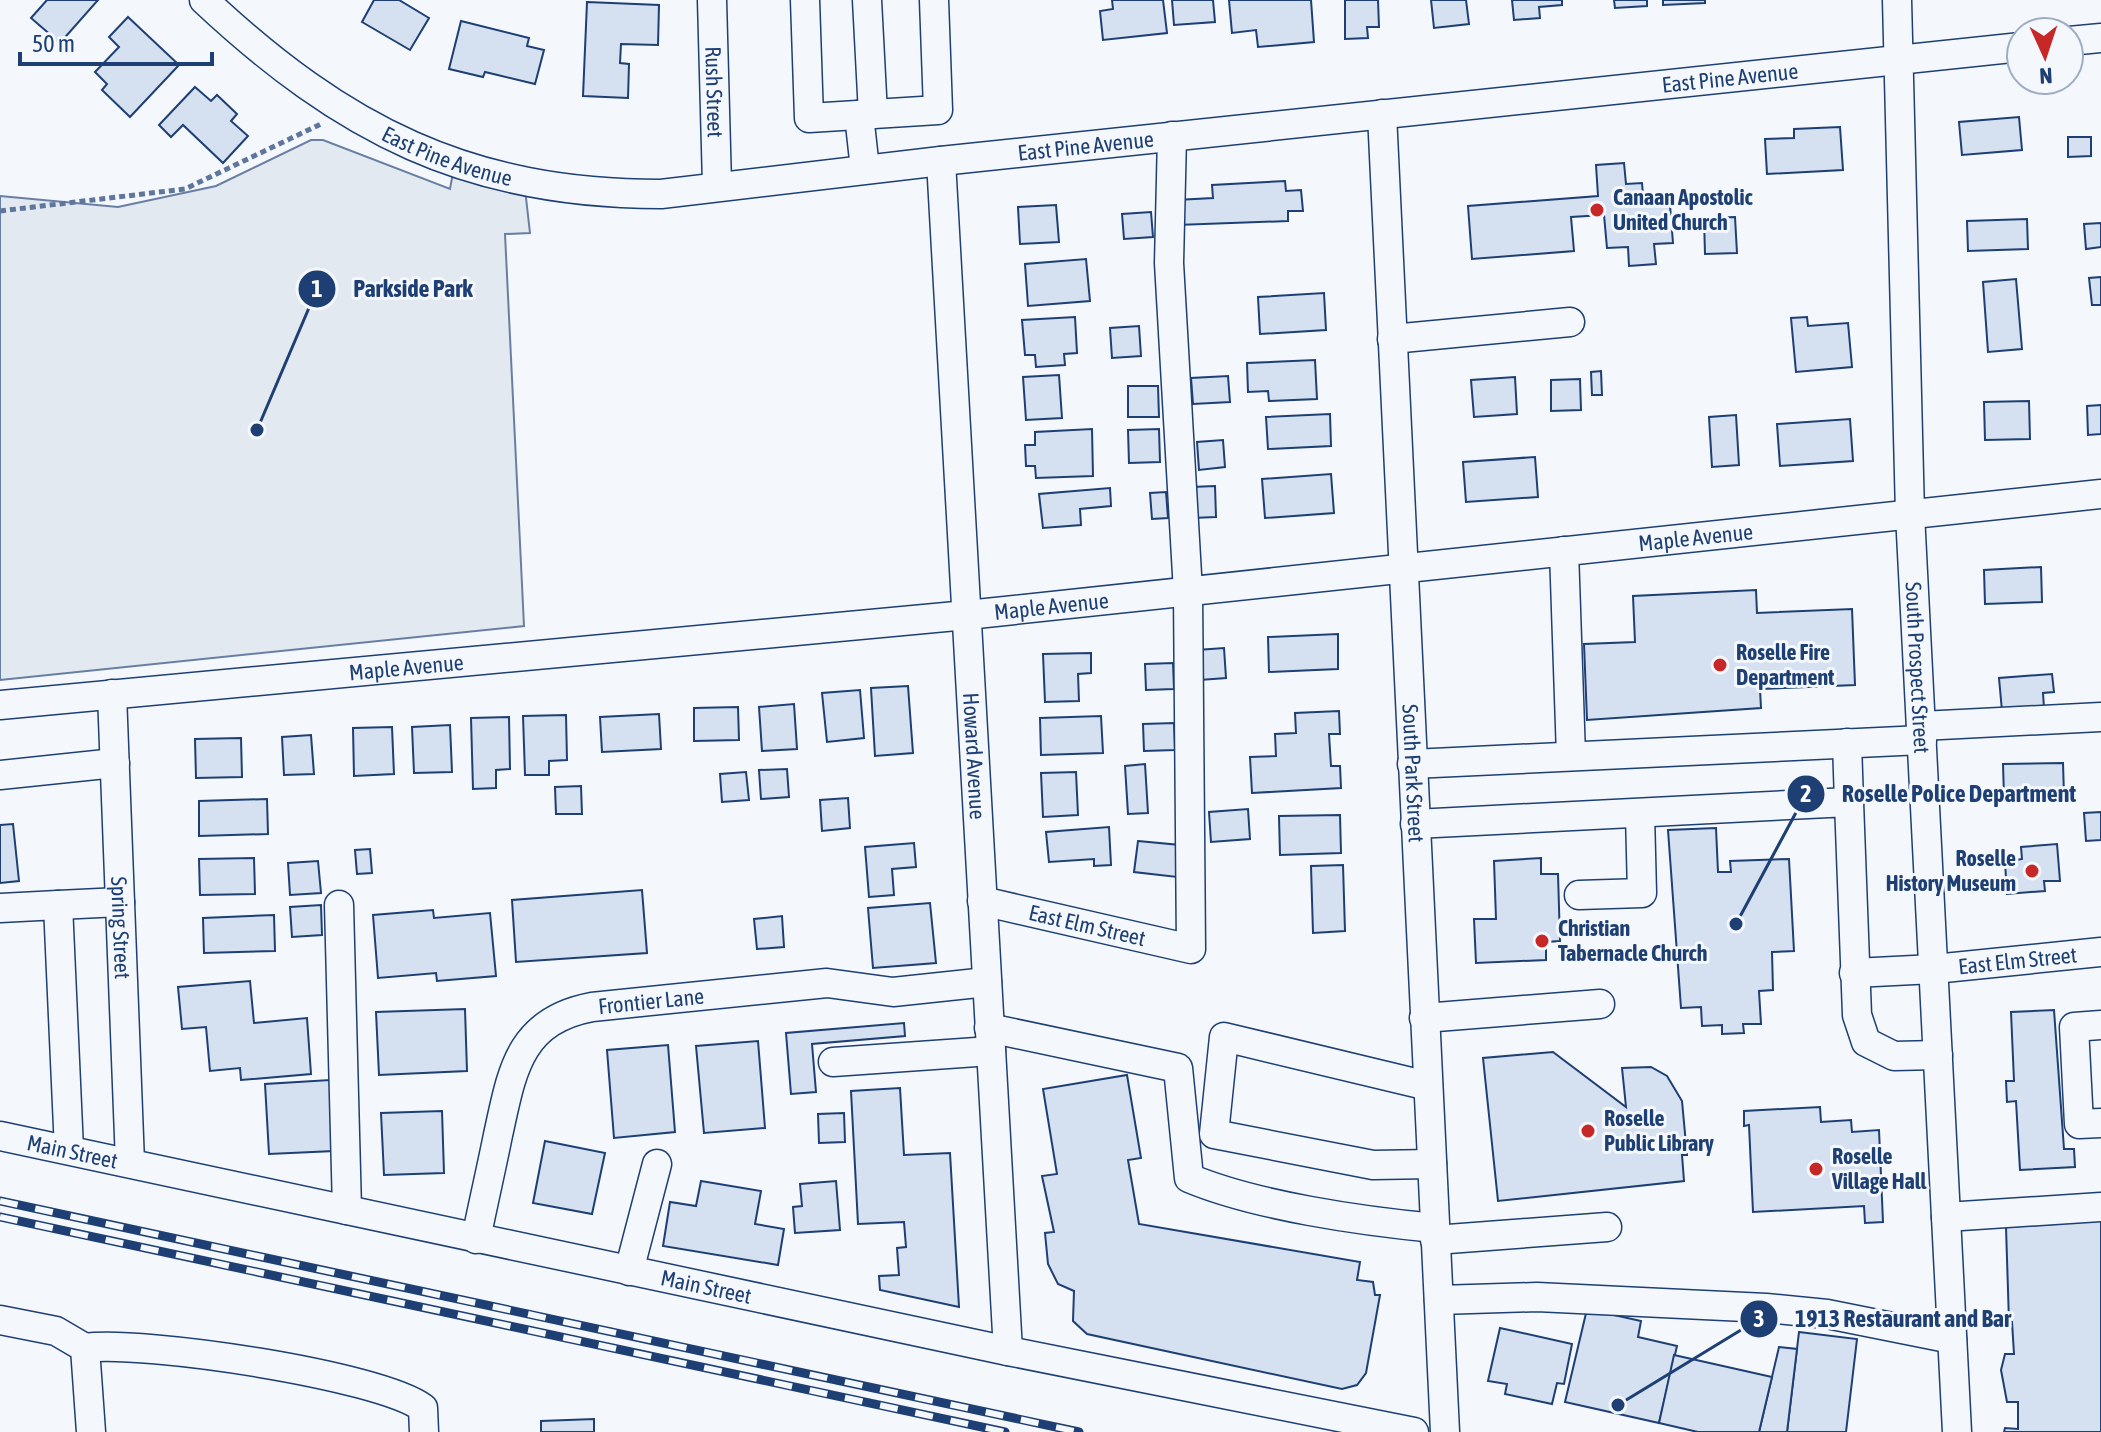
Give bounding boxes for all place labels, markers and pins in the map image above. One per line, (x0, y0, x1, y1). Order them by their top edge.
place label: Canaan Apostolic United Church (1613, 184, 1754, 235)
marker: Canaan Apostolic United Church (1588, 201, 1606, 219)
callout: Parkside Park (297, 265, 489, 313)
place label: Roselle Fire Department (1736, 639, 1835, 690)
marker: Roselle Fire Department (1711, 656, 1729, 674)
callout: Roselle Police Department (1786, 770, 2092, 818)
place label: Roselle History Museum (1886, 845, 2016, 896)
marker: Roselle History Museum (2023, 862, 2041, 880)
place label: Christian Tabernacle Church (1558, 915, 1707, 966)
marker: Christian Tabernacle Church (1533, 932, 1551, 950)
place label: Roselle Public Library (1604, 1105, 1714, 1156)
marker: Roselle Public Library (1579, 1122, 1597, 1140)
place label: Roselle Village Hall (1831, 1143, 1928, 1194)
marker: Roselle Village Hall (1807, 1160, 1825, 1178)
callout: 1913 Restaurant and Bar (1739, 1295, 2027, 1343)

